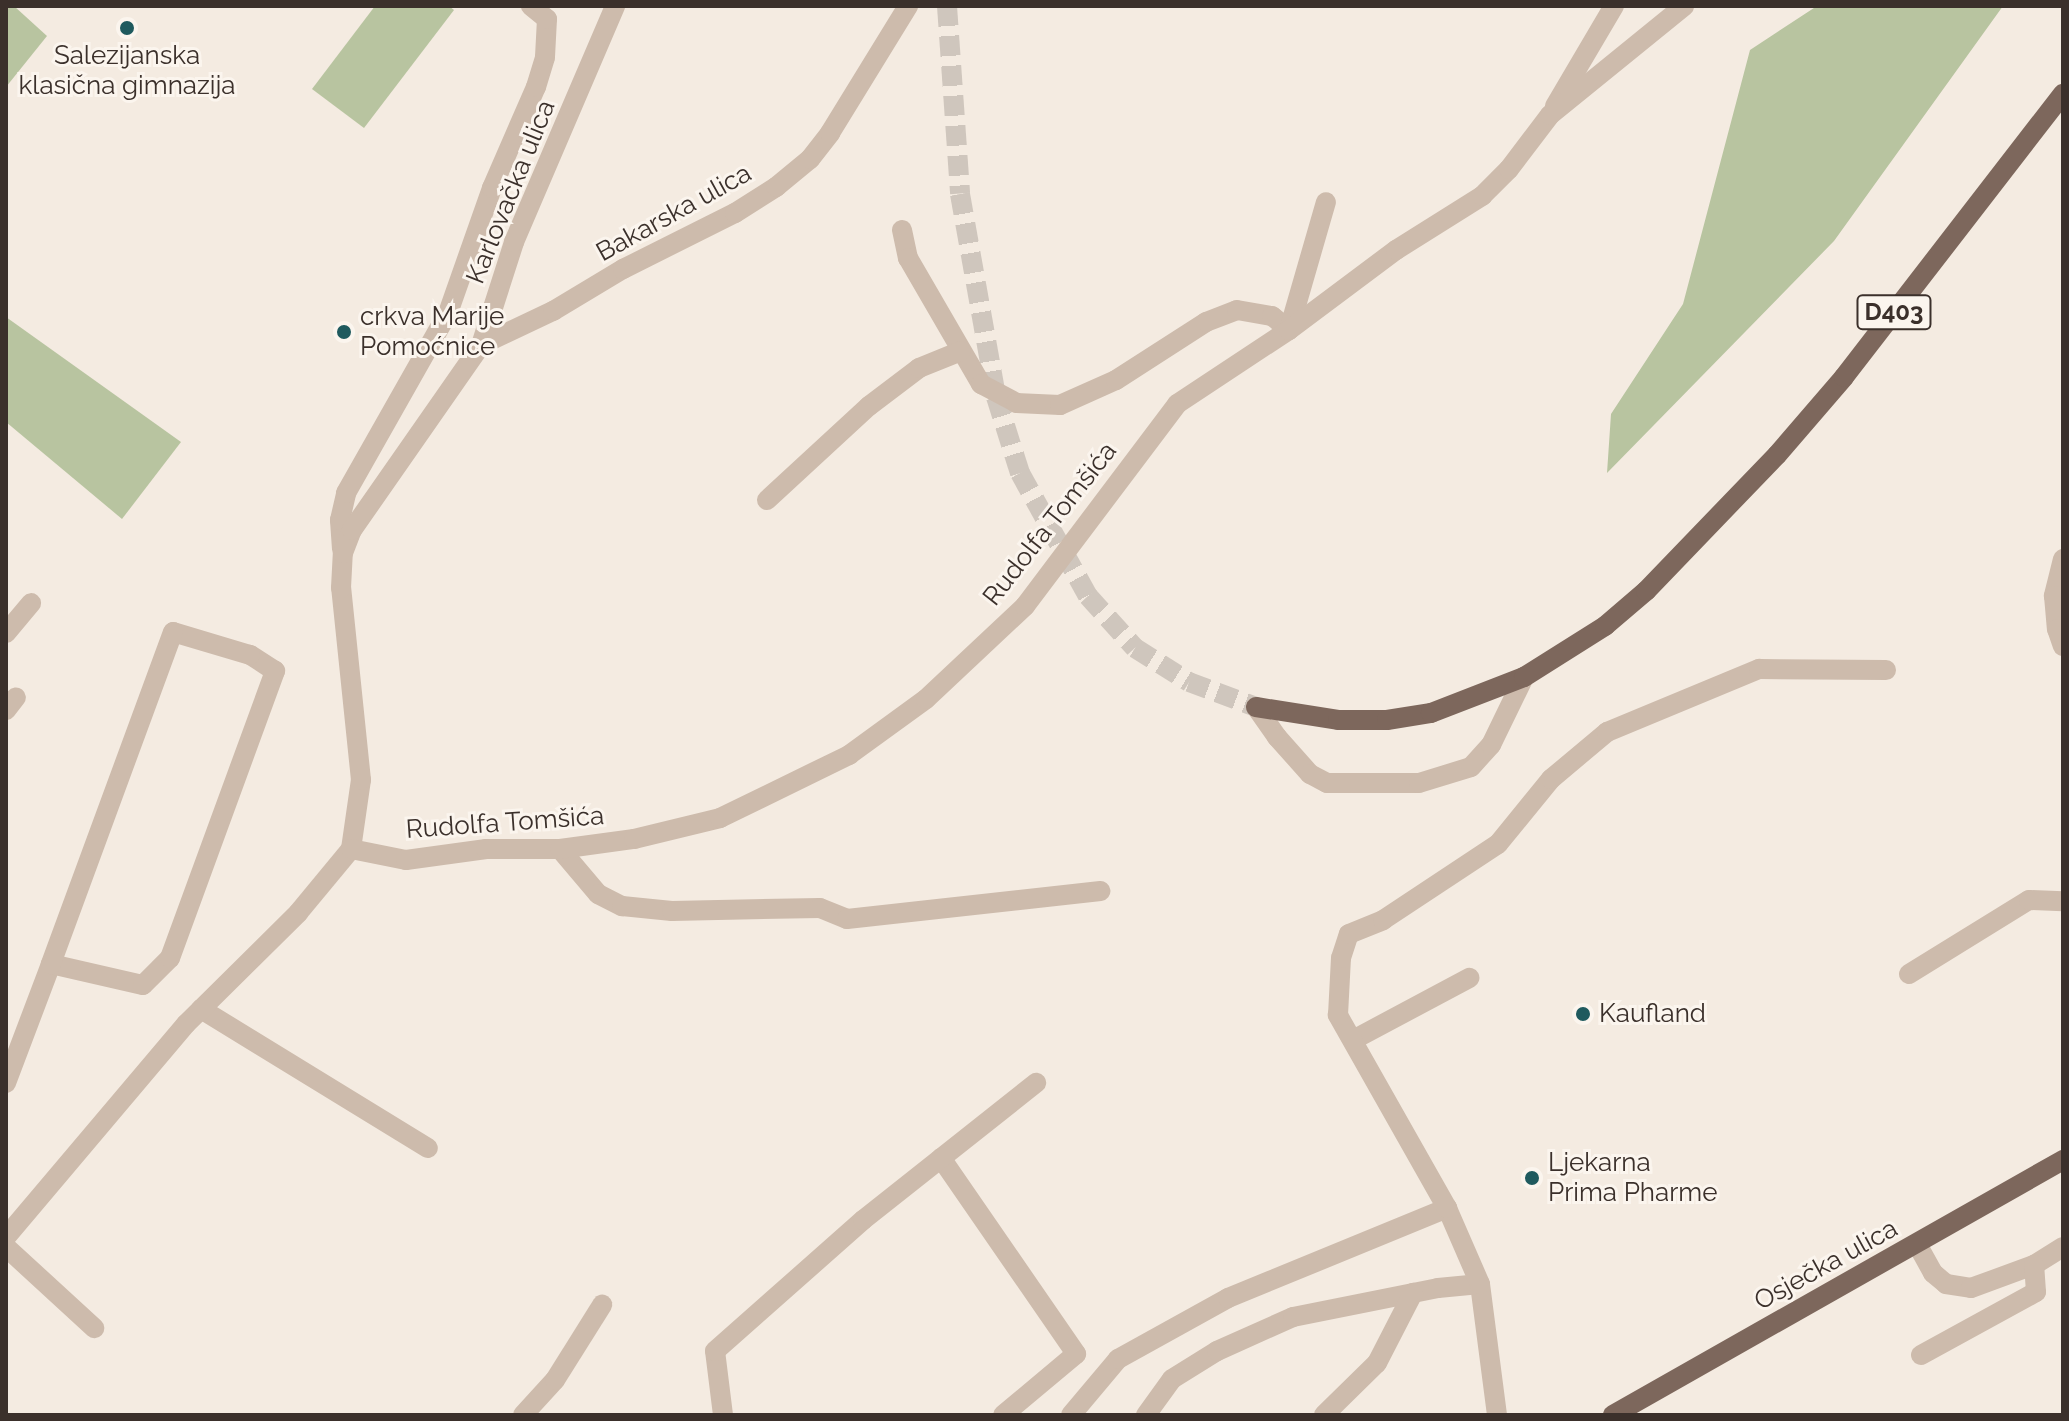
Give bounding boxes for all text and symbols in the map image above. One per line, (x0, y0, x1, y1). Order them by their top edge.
marker: Salezijanska klasična gimnazija (118, 19, 136, 37)
place label: Salezijanska klasična gimnazija (19, 40, 235, 102)
street label: Karlovačka ulica (460, 96, 562, 288)
street label: Bakarska ulica (591, 158, 757, 268)
road number: D403 (1856, 292, 1932, 332)
place label: crkva Marije Pomoćnice (360, 301, 504, 362)
marker: crkva Marije Pomoćnice (335, 323, 353, 341)
street label: Rudolfa Tomšića (976, 436, 1124, 612)
street label: Rudolfa Tomšića (405, 800, 605, 846)
place label: Kaufland (1599, 998, 1706, 1030)
marker: Kaufland (1574, 1005, 1592, 1023)
place label: Ljekarna Prima Pharme (1548, 1147, 1717, 1208)
marker: Ljekarna Prima Pharme (1523, 1169, 1541, 1187)
street label: Osječka ulica (1749, 1213, 1903, 1317)

